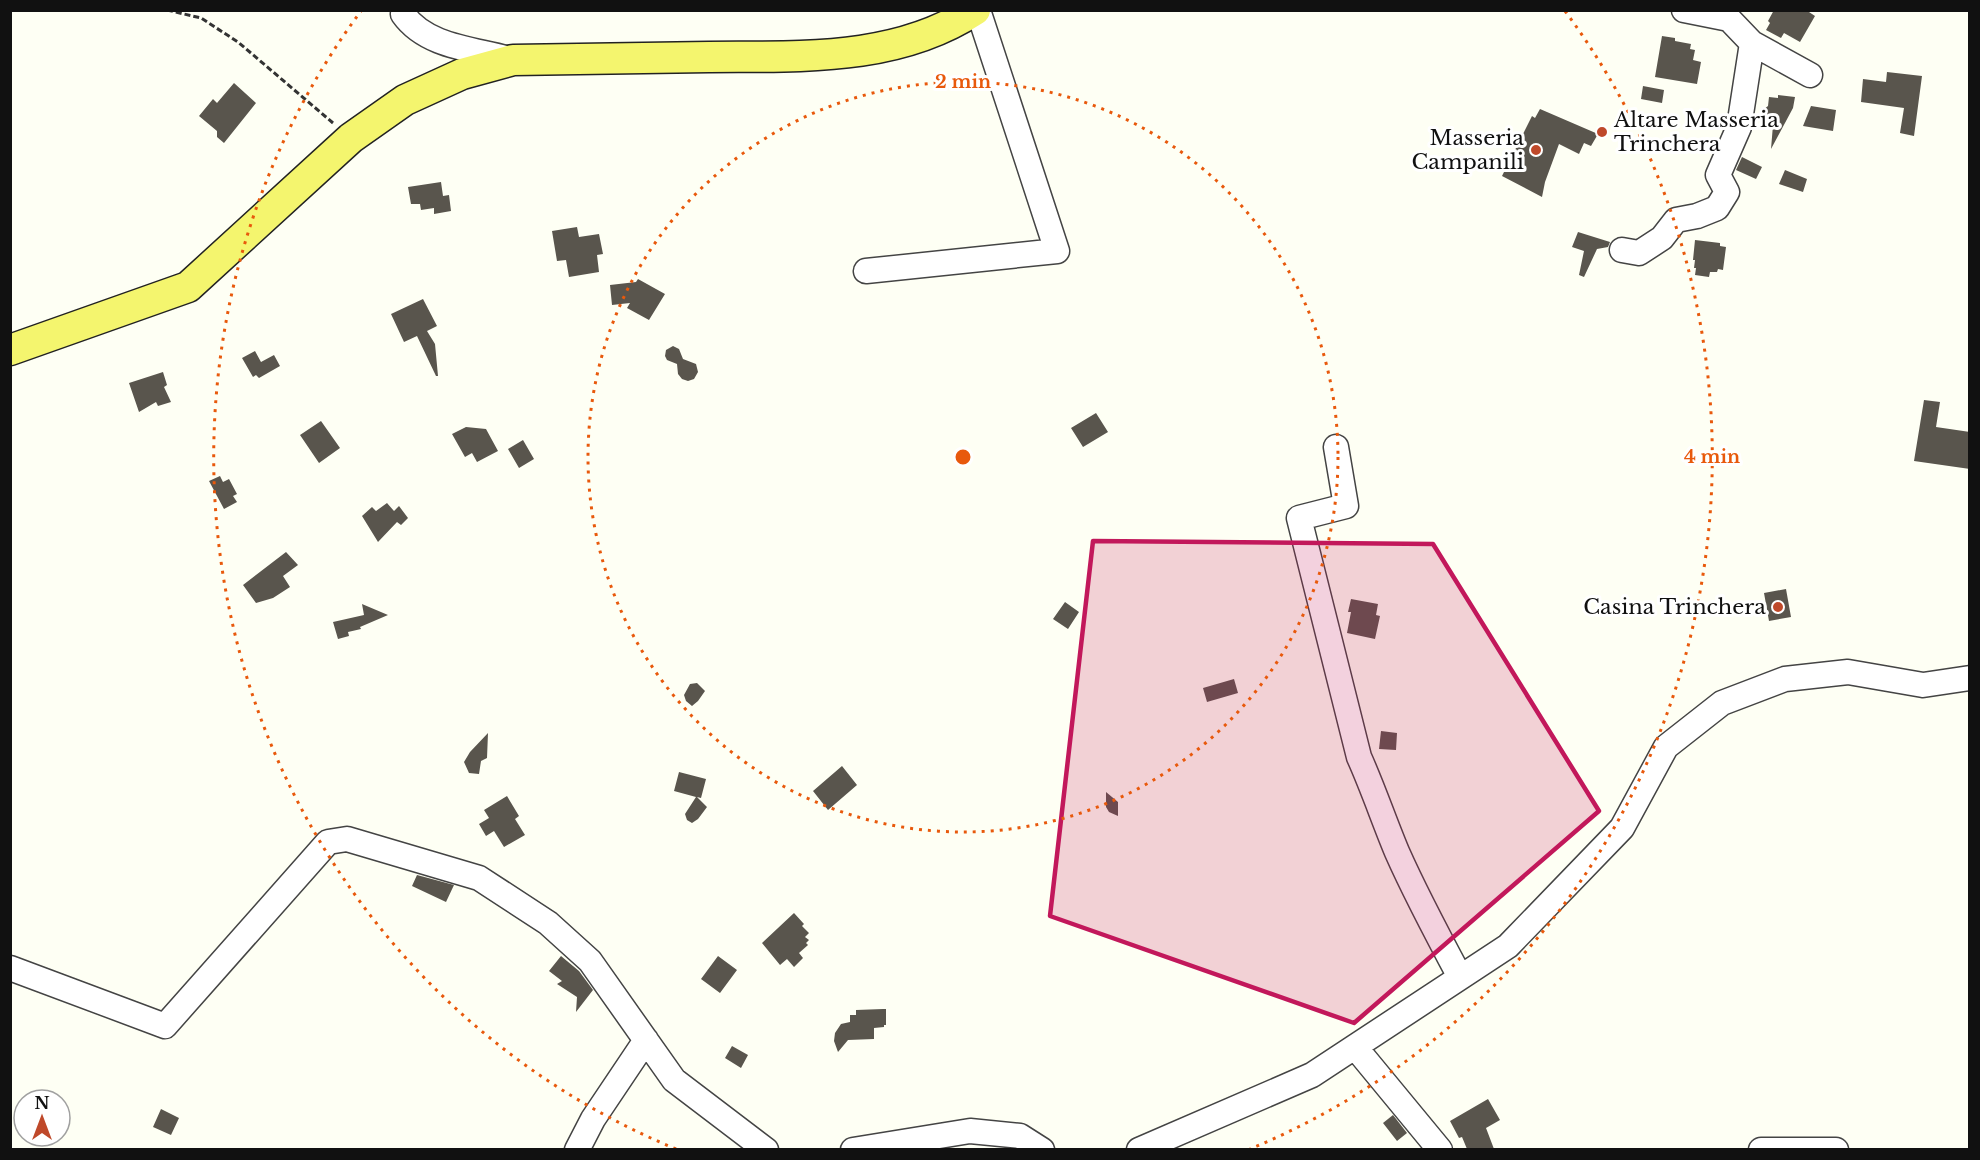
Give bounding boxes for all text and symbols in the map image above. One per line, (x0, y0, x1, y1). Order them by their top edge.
text: 2 min (935, 71, 991, 93)
place label: Altare Masseria Trinchera (1613, 107, 1779, 157)
place label: Masseria Campanili (1411, 125, 1524, 175)
marker: Altare Masseria Trinchera (1595, 125, 1609, 139)
marker: Masseria Campanili (1529, 143, 1543, 157)
text: 4 min (1684, 446, 1740, 468)
centre of rings (953, 447, 973, 467)
place label: Casina Trinchera (1583, 594, 1766, 620)
marker: Casina Trinchera (1771, 600, 1785, 614)
north arrow (12, 1088, 72, 1148)
text: N (34, 1093, 50, 1113)

